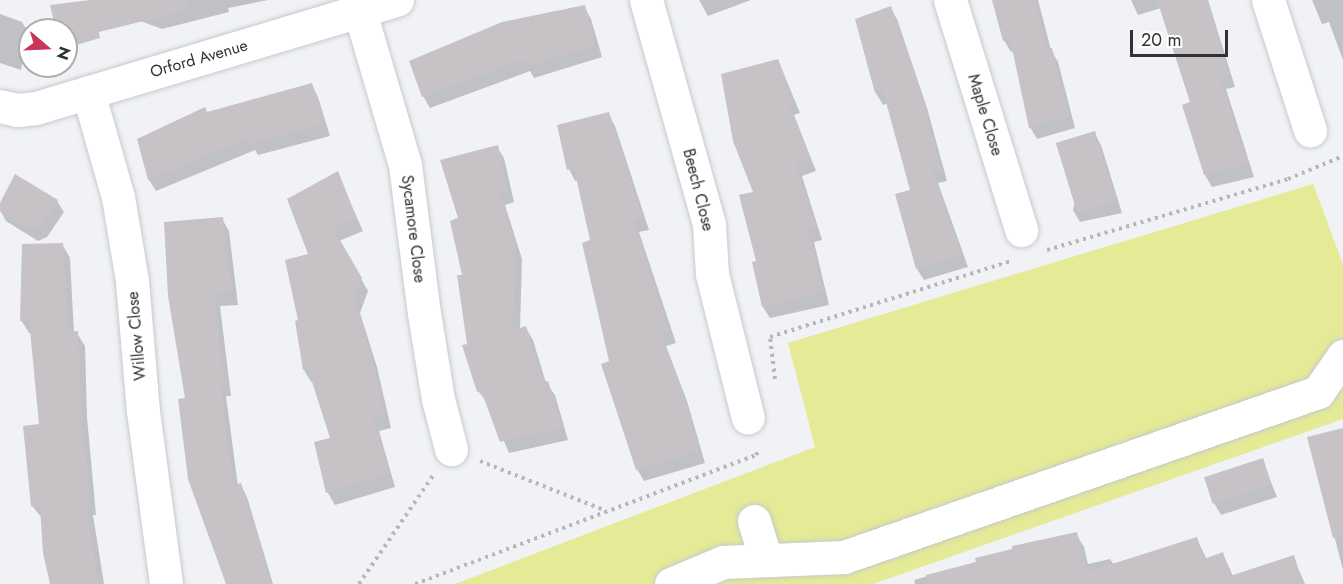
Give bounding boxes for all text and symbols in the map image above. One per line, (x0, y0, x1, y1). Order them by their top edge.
north arrow (18, 18, 78, 78)
scale bar (1133, 18, 1230, 56)
text: 20 m (1141, 27, 1181, 53)
street label: Orford Avenue (148, 36, 250, 82)
text: N (51, 44, 77, 63)
street label: Maple Close (963, 72, 1007, 158)
street label: Beech Close (678, 147, 718, 233)
street label: Sycamore Close (397, 174, 429, 284)
street label: Willow Close (124, 291, 150, 381)

